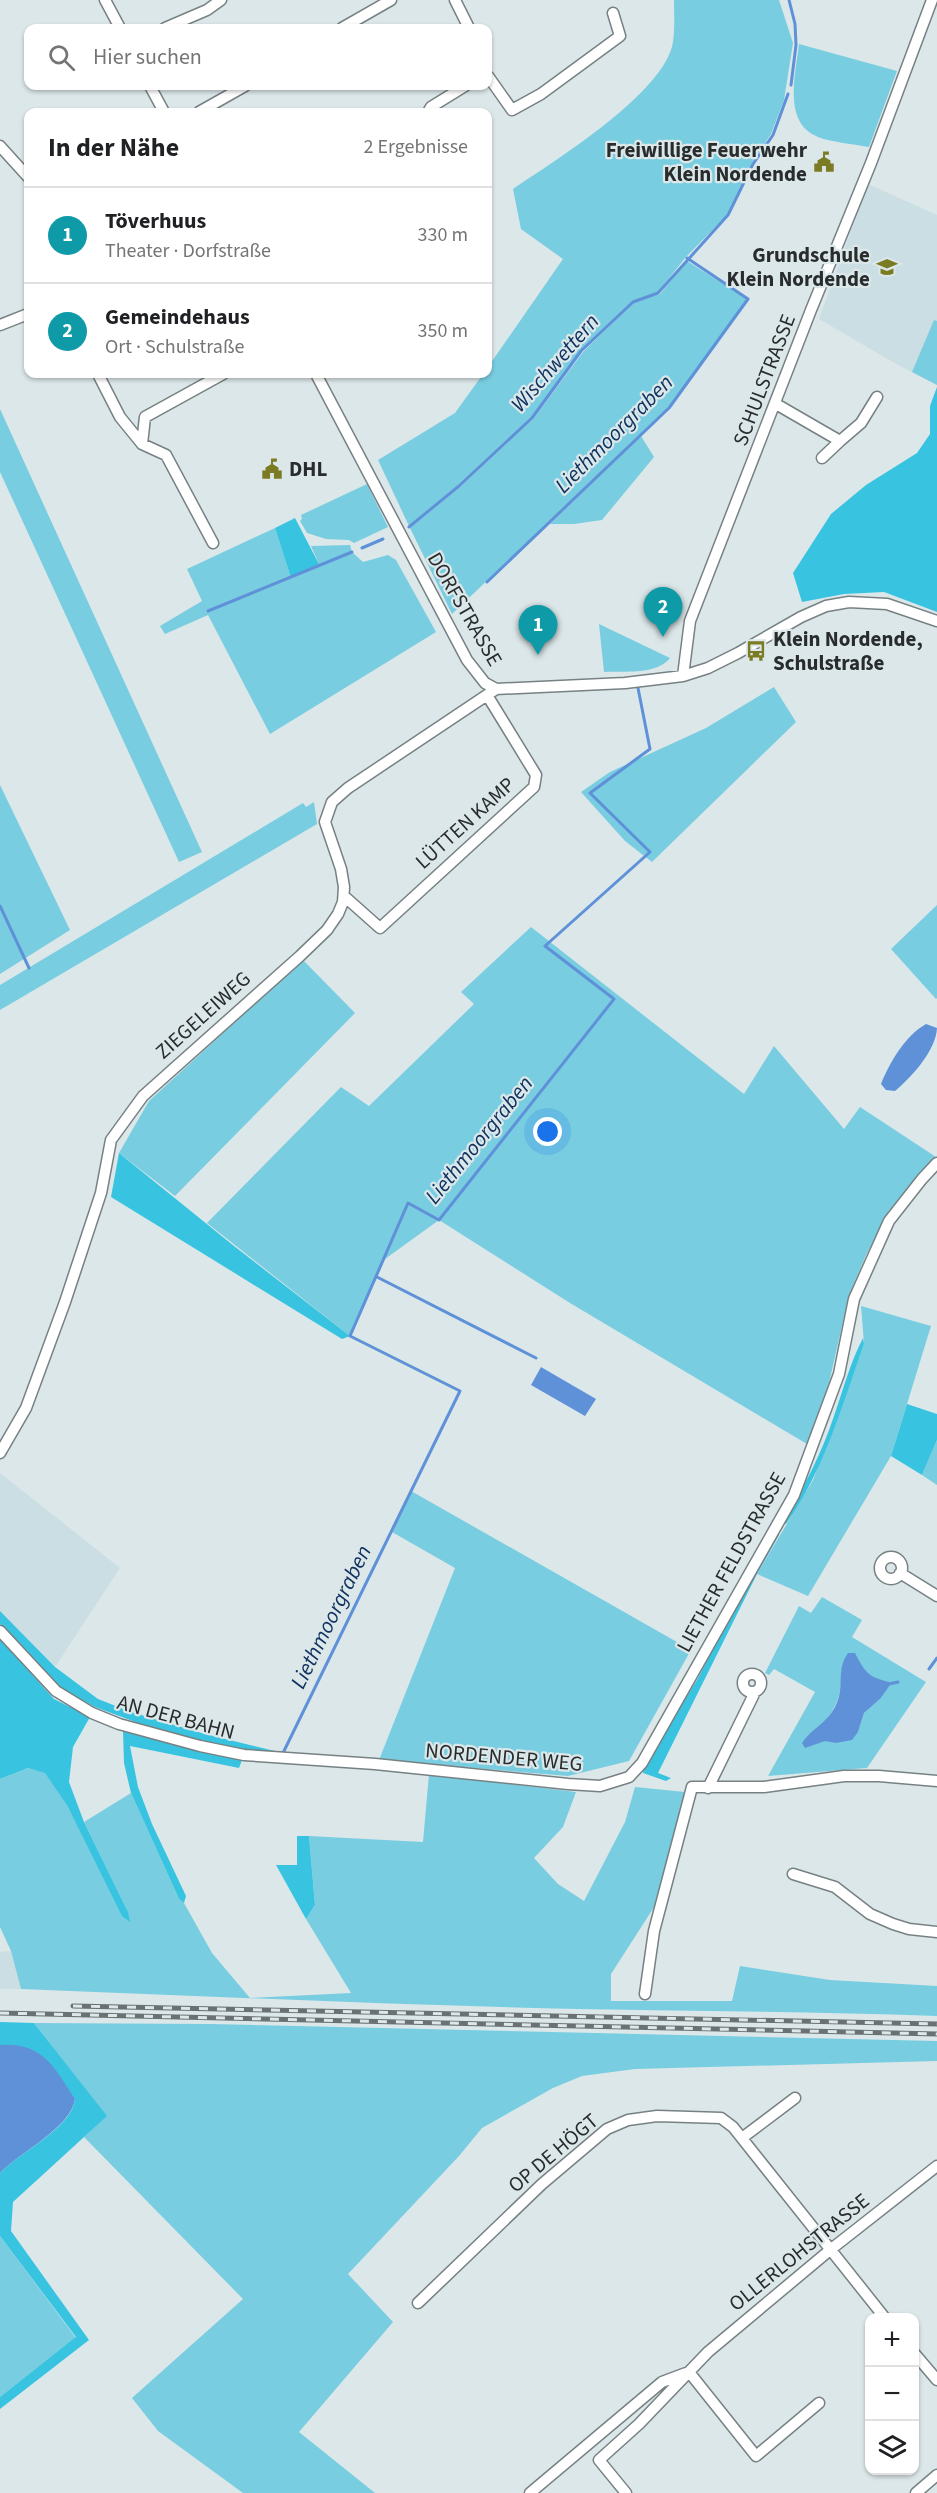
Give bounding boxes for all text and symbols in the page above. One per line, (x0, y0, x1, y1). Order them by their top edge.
search box (24, 24, 492, 90)
icon: search (45, 41, 78, 74)
text: Hier suchen (93, 41, 202, 73)
text: In der Nähe (48, 129, 179, 166)
text: 2 Ergebnisse (363, 133, 468, 161)
place label: Freiwillige Feuerwehr Klein Nordende (606, 135, 808, 189)
public building icon: Freiwillige Feuerwehr Klein Nordende (812, 150, 836, 174)
text: Töverhuus (105, 205, 206, 237)
text: 1 (62, 221, 73, 249)
text: 330 m (418, 221, 468, 249)
text: Theater · Dorfstraße (105, 237, 271, 265)
place label: Grundschule Klein Nordende (727, 240, 870, 294)
school or university icon: Grundschule Klein Nordende (875, 255, 899, 279)
text: Gemeindehaus (105, 301, 250, 333)
water label: Wischwettern (503, 307, 607, 419)
street label: SCHULSTRASSE (725, 310, 803, 450)
text: 2 (62, 317, 73, 345)
text: 350 m (418, 317, 468, 345)
text: Ort · Schulstraße (105, 333, 244, 361)
water label: Liethmoorgraben (547, 367, 681, 501)
place label: DHL (289, 454, 327, 484)
public building icon: DHL (260, 457, 284, 481)
street label: DORFSTRASSE (420, 546, 510, 672)
pin: 2 (644, 588, 682, 637)
pin: 1 (518, 606, 558, 655)
place label: Klein Nordende, Schulstraße (773, 624, 923, 678)
bus stop icon: Klein Nordende, Schulstraße (744, 639, 768, 663)
street label: LÜTTEN KAMP (409, 770, 521, 876)
street label: ZIEGELEIWEG (149, 964, 257, 1066)
water label: Liethmoorgraben (417, 1069, 541, 1211)
your location (533, 1117, 562, 1146)
street label: LIETHER FELDSTRASSE (669, 1466, 793, 1658)
water label: Liethmoorgraben (282, 1540, 380, 1694)
street label: AN DER BAHN (114, 1687, 238, 1747)
street label: NORDENDER WEG (424, 1735, 584, 1779)
street label: OP DE HÖGT (501, 2106, 605, 2200)
street label: OLLERLOHSTRASSE (722, 2186, 876, 2318)
map controls (865, 2313, 919, 2475)
button: + (865, 2313, 919, 2367)
button: − (865, 2367, 919, 2421)
button: layers (865, 2421, 919, 2475)

